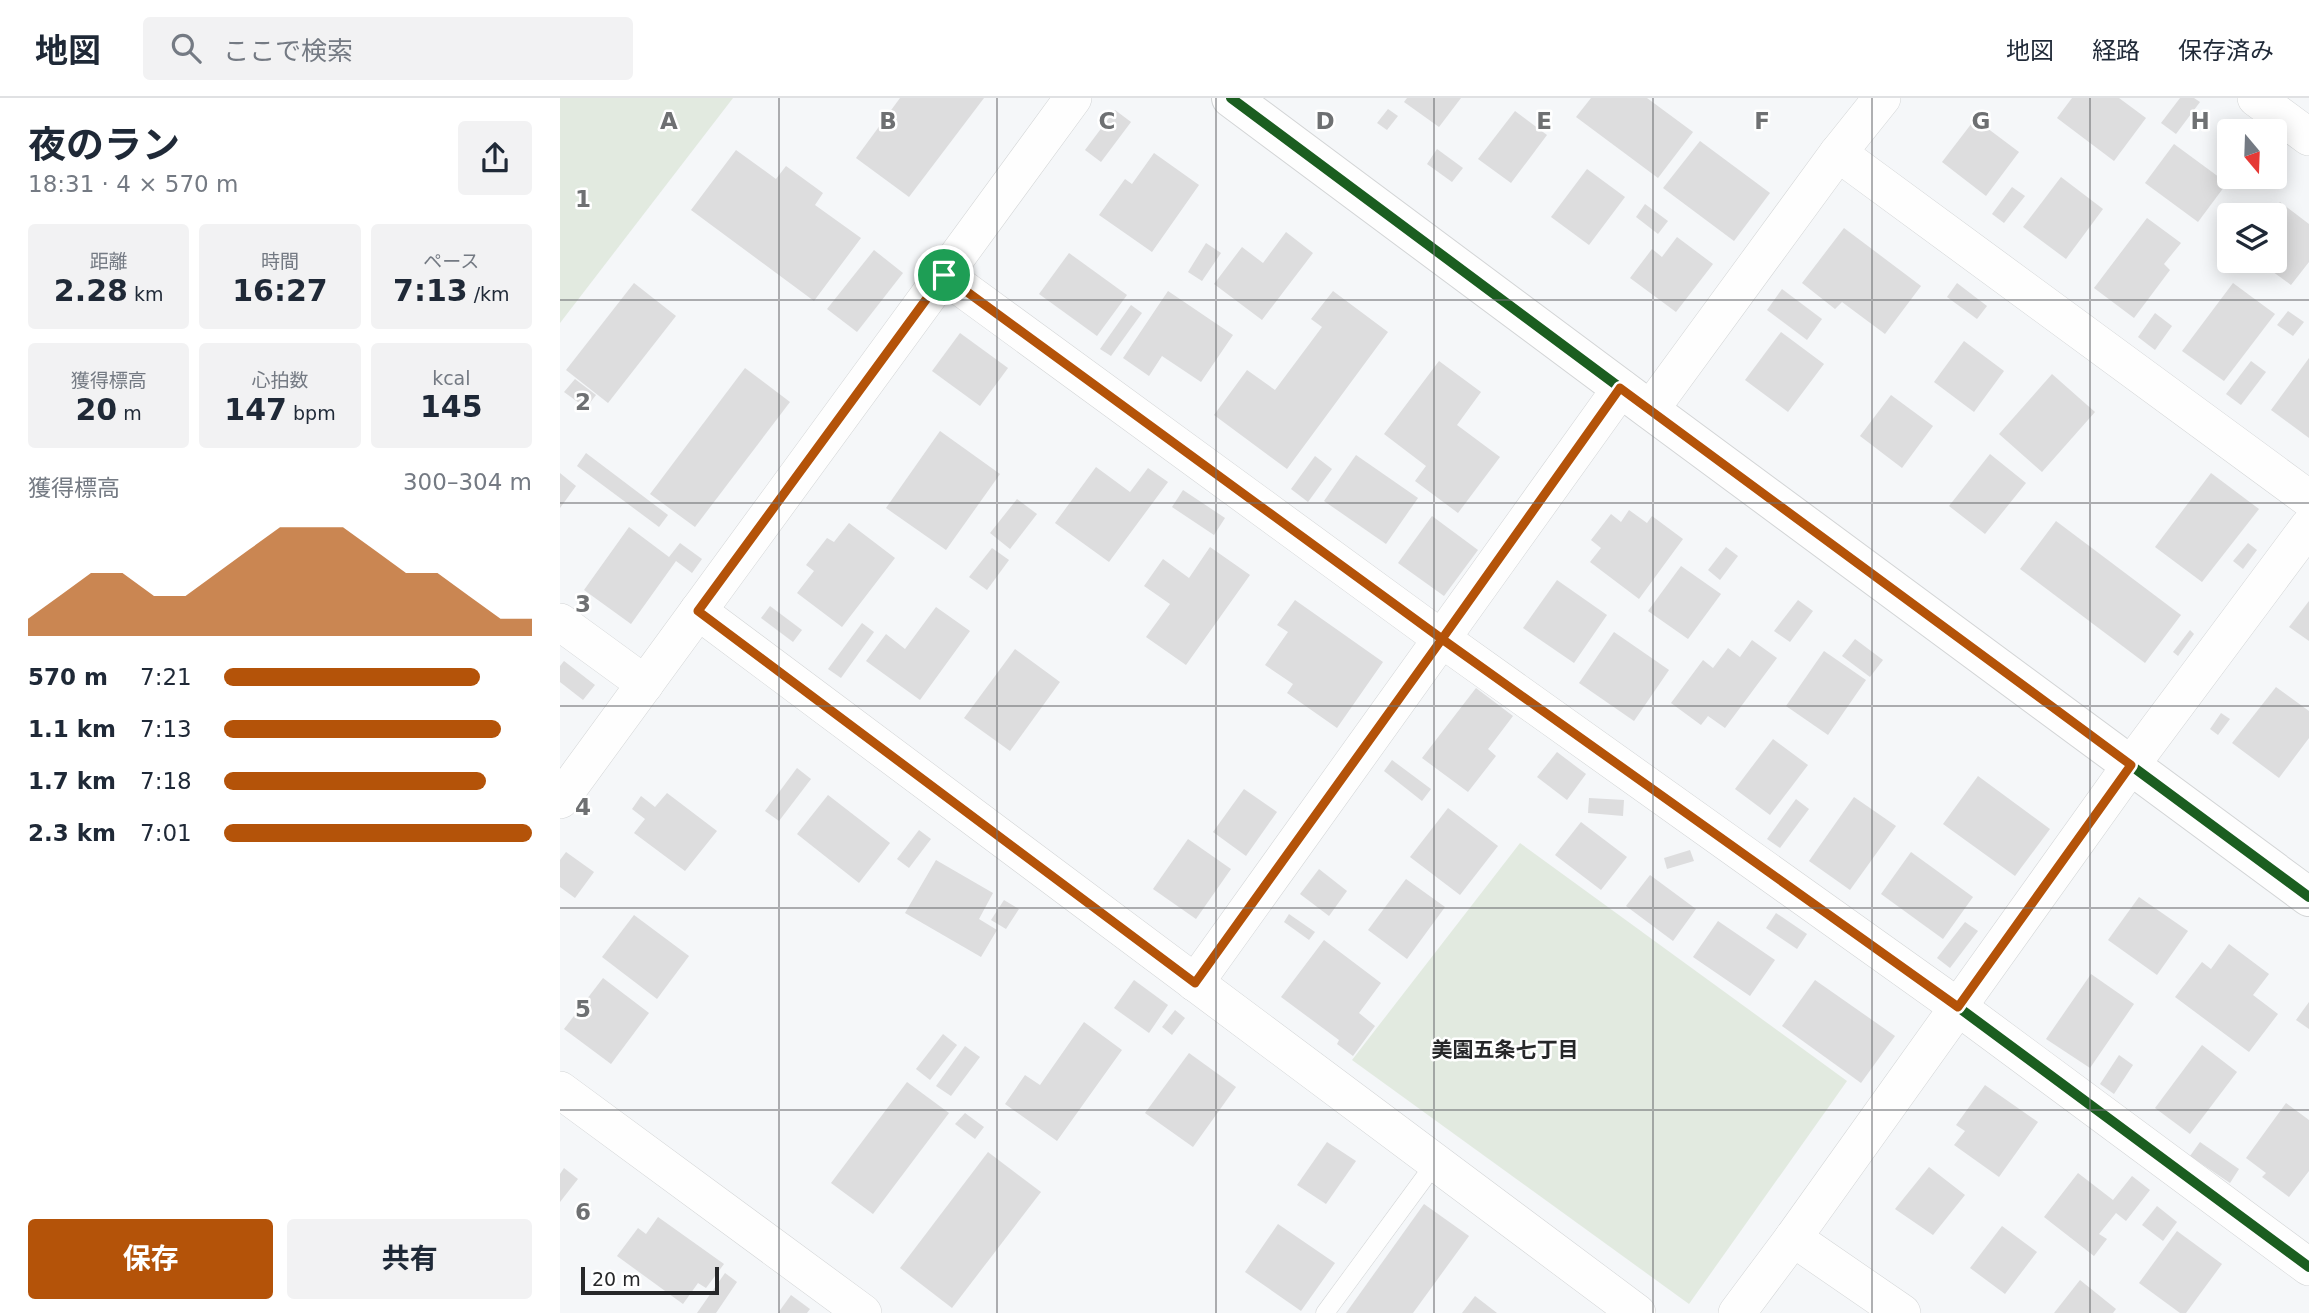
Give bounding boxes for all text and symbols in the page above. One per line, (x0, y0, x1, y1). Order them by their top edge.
search box (143, 17, 633, 80)
icon: search (167, 29, 205, 67)
text: 地図 (35, 31, 101, 70)
text: ここで検索 (223, 36, 353, 66)
text: 地図 (2006, 37, 2054, 65)
text: 経路 (2092, 37, 2140, 65)
text: 保存済み (2178, 37, 2274, 65)
text: A (660, 108, 678, 134)
text: B (879, 108, 897, 134)
text: C (1099, 108, 1115, 134)
text: D (1315, 108, 1335, 134)
text: E (1536, 108, 1552, 134)
text: F (1754, 108, 1770, 134)
text: G (1972, 108, 1990, 134)
text: H (2190, 108, 2210, 134)
north arrow (2217, 119, 2287, 189)
map controls (2217, 119, 2287, 273)
button: share (458, 121, 532, 195)
text: 夜のラン (28, 123, 180, 167)
text: 18:31 · 4 × 570 m (28, 171, 238, 197)
text: 1 (575, 186, 591, 212)
button: layers (2217, 203, 2287, 273)
pin (914, 245, 974, 305)
text: 距離 (90, 250, 128, 272)
text: 時間 (261, 250, 299, 272)
text: ペース (423, 250, 479, 272)
icon: arrive (925, 256, 963, 294)
text: 2.28 (54, 273, 128, 308)
text: 16:27 (232, 273, 328, 308)
text: 7:13 (393, 273, 468, 308)
text: km (128, 283, 163, 305)
text: /km (468, 283, 510, 305)
text: kcal (432, 367, 471, 389)
text: 獲得標高 (71, 369, 147, 391)
text: 心拍数 (251, 369, 309, 391)
text: 145 (420, 389, 483, 424)
text: 2 (575, 389, 591, 415)
text: 20 (76, 392, 117, 427)
text: 147 (224, 392, 287, 427)
text: m (117, 402, 142, 424)
text: bpm (287, 402, 336, 424)
text: 300–304 m (403, 469, 532, 495)
text: 獲得標高 (28, 475, 120, 501)
text: 3 (575, 591, 591, 617)
text: 570 m (28, 664, 108, 690)
text: 7:21 (140, 664, 192, 690)
text: 1.1 km (28, 716, 116, 742)
text: 7:13 (140, 716, 192, 742)
text: 1.7 km (28, 768, 116, 794)
text: 7:18 (140, 768, 192, 794)
text: 4 (575, 794, 591, 820)
text: 2.3 km (28, 820, 116, 846)
text: 7:01 (140, 820, 192, 846)
text: 5 (575, 996, 591, 1022)
district label: 美園五条七丁目 (1432, 1038, 1579, 1062)
text: 6 (575, 1199, 591, 1225)
button: 保存 (28, 1219, 273, 1299)
button: 共有 (287, 1219, 532, 1299)
scale bar (581, 1264, 719, 1296)
text: 20 m (592, 1268, 641, 1290)

